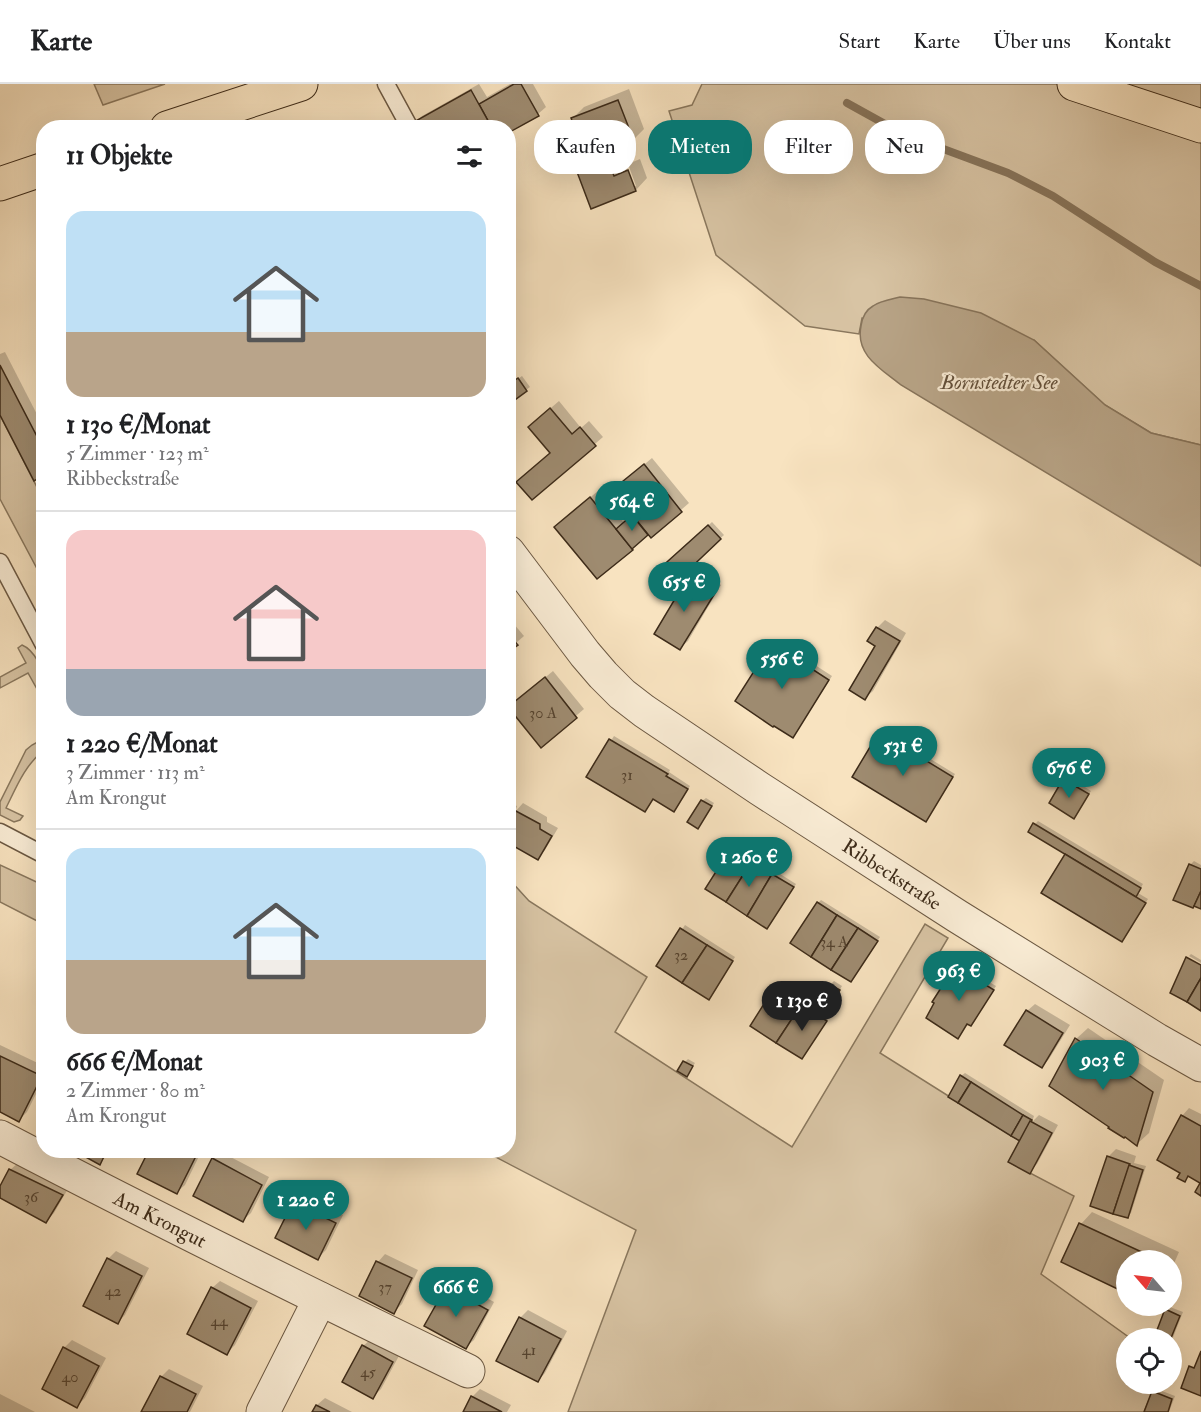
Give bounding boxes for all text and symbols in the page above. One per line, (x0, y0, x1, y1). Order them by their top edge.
text: Karte (30, 24, 92, 59)
text: Start (838, 28, 880, 55)
text: Karte (913, 28, 960, 55)
text: Über uns (993, 28, 1071, 55)
text: Kontakt (1104, 28, 1171, 55)
chip: Kaufen (534, 120, 636, 174)
chip: Mieten (648, 120, 752, 174)
chip: Filter (764, 120, 853, 174)
chip: Neu (865, 120, 945, 174)
text: 11 Objekte (66, 140, 172, 172)
icon: filters (453, 140, 486, 173)
icon: home (222, 250, 330, 358)
water label: Bornstedter See (939, 369, 1059, 396)
text: 1 130 €/Monat (66, 409, 211, 441)
text: 5 Zimmer · 123 m² (66, 441, 209, 466)
text: Ribbeckstraße (66, 466, 179, 491)
pin: 564 € (590, 481, 674, 532)
text: 564 € (609, 488, 655, 513)
pin: 655 € (642, 562, 726, 613)
icon: home (222, 569, 330, 677)
text: 655 € (662, 569, 706, 594)
pin: 556 € (740, 639, 824, 690)
text: 556 € (760, 646, 804, 671)
house number: 30 A (529, 703, 557, 723)
pin: 531 € (861, 726, 945, 777)
text: 1 220 €/Monat (66, 728, 218, 760)
text: 531 € (883, 733, 923, 758)
pin: 676 € (1027, 748, 1111, 799)
text: 676 € (1046, 755, 1092, 780)
text: 3 Zimmer · 113 m² (66, 760, 205, 785)
house number: 31 (621, 765, 633, 785)
text: Am Krongut (66, 785, 167, 810)
street label: Ribbeckstraße (838, 833, 946, 915)
pin: 1 260 € (694, 837, 804, 888)
text: 1 260 € (720, 844, 778, 869)
icon: home (222, 887, 330, 995)
house number: 34 A (820, 932, 848, 952)
house number: 32 (674, 945, 688, 965)
pin: 963 € (917, 951, 1001, 1002)
text: 963 € (937, 958, 981, 983)
pin: 1 130 € (747, 981, 857, 1032)
text: 1 130 € (776, 988, 828, 1013)
pin: 903 € (1061, 1040, 1145, 1091)
text: 666 €/Monat (66, 1046, 202, 1078)
text: 903 € (1081, 1047, 1125, 1072)
text: 2 Zimmer · 80 m² (66, 1078, 205, 1103)
text: Am Krongut (66, 1103, 167, 1128)
pin: 1 220 € (251, 1180, 361, 1231)
street label: Am Krongut (109, 1185, 211, 1253)
house number: 36 (24, 1187, 39, 1207)
text: 1 220 € (277, 1187, 335, 1212)
north arrow (1116, 1250, 1182, 1316)
map controls (1116, 1250, 1182, 1394)
pin: 666 € (414, 1267, 498, 1318)
text: 666 € (433, 1274, 479, 1299)
house number: 37 (378, 1277, 392, 1297)
house number: 42 (105, 1281, 121, 1301)
house number: 44 (210, 1311, 229, 1331)
button: locate (1116, 1328, 1182, 1394)
house number: 41 (522, 1340, 536, 1360)
house number: 45 (360, 1362, 376, 1382)
house number: 40 (62, 1367, 78, 1387)

